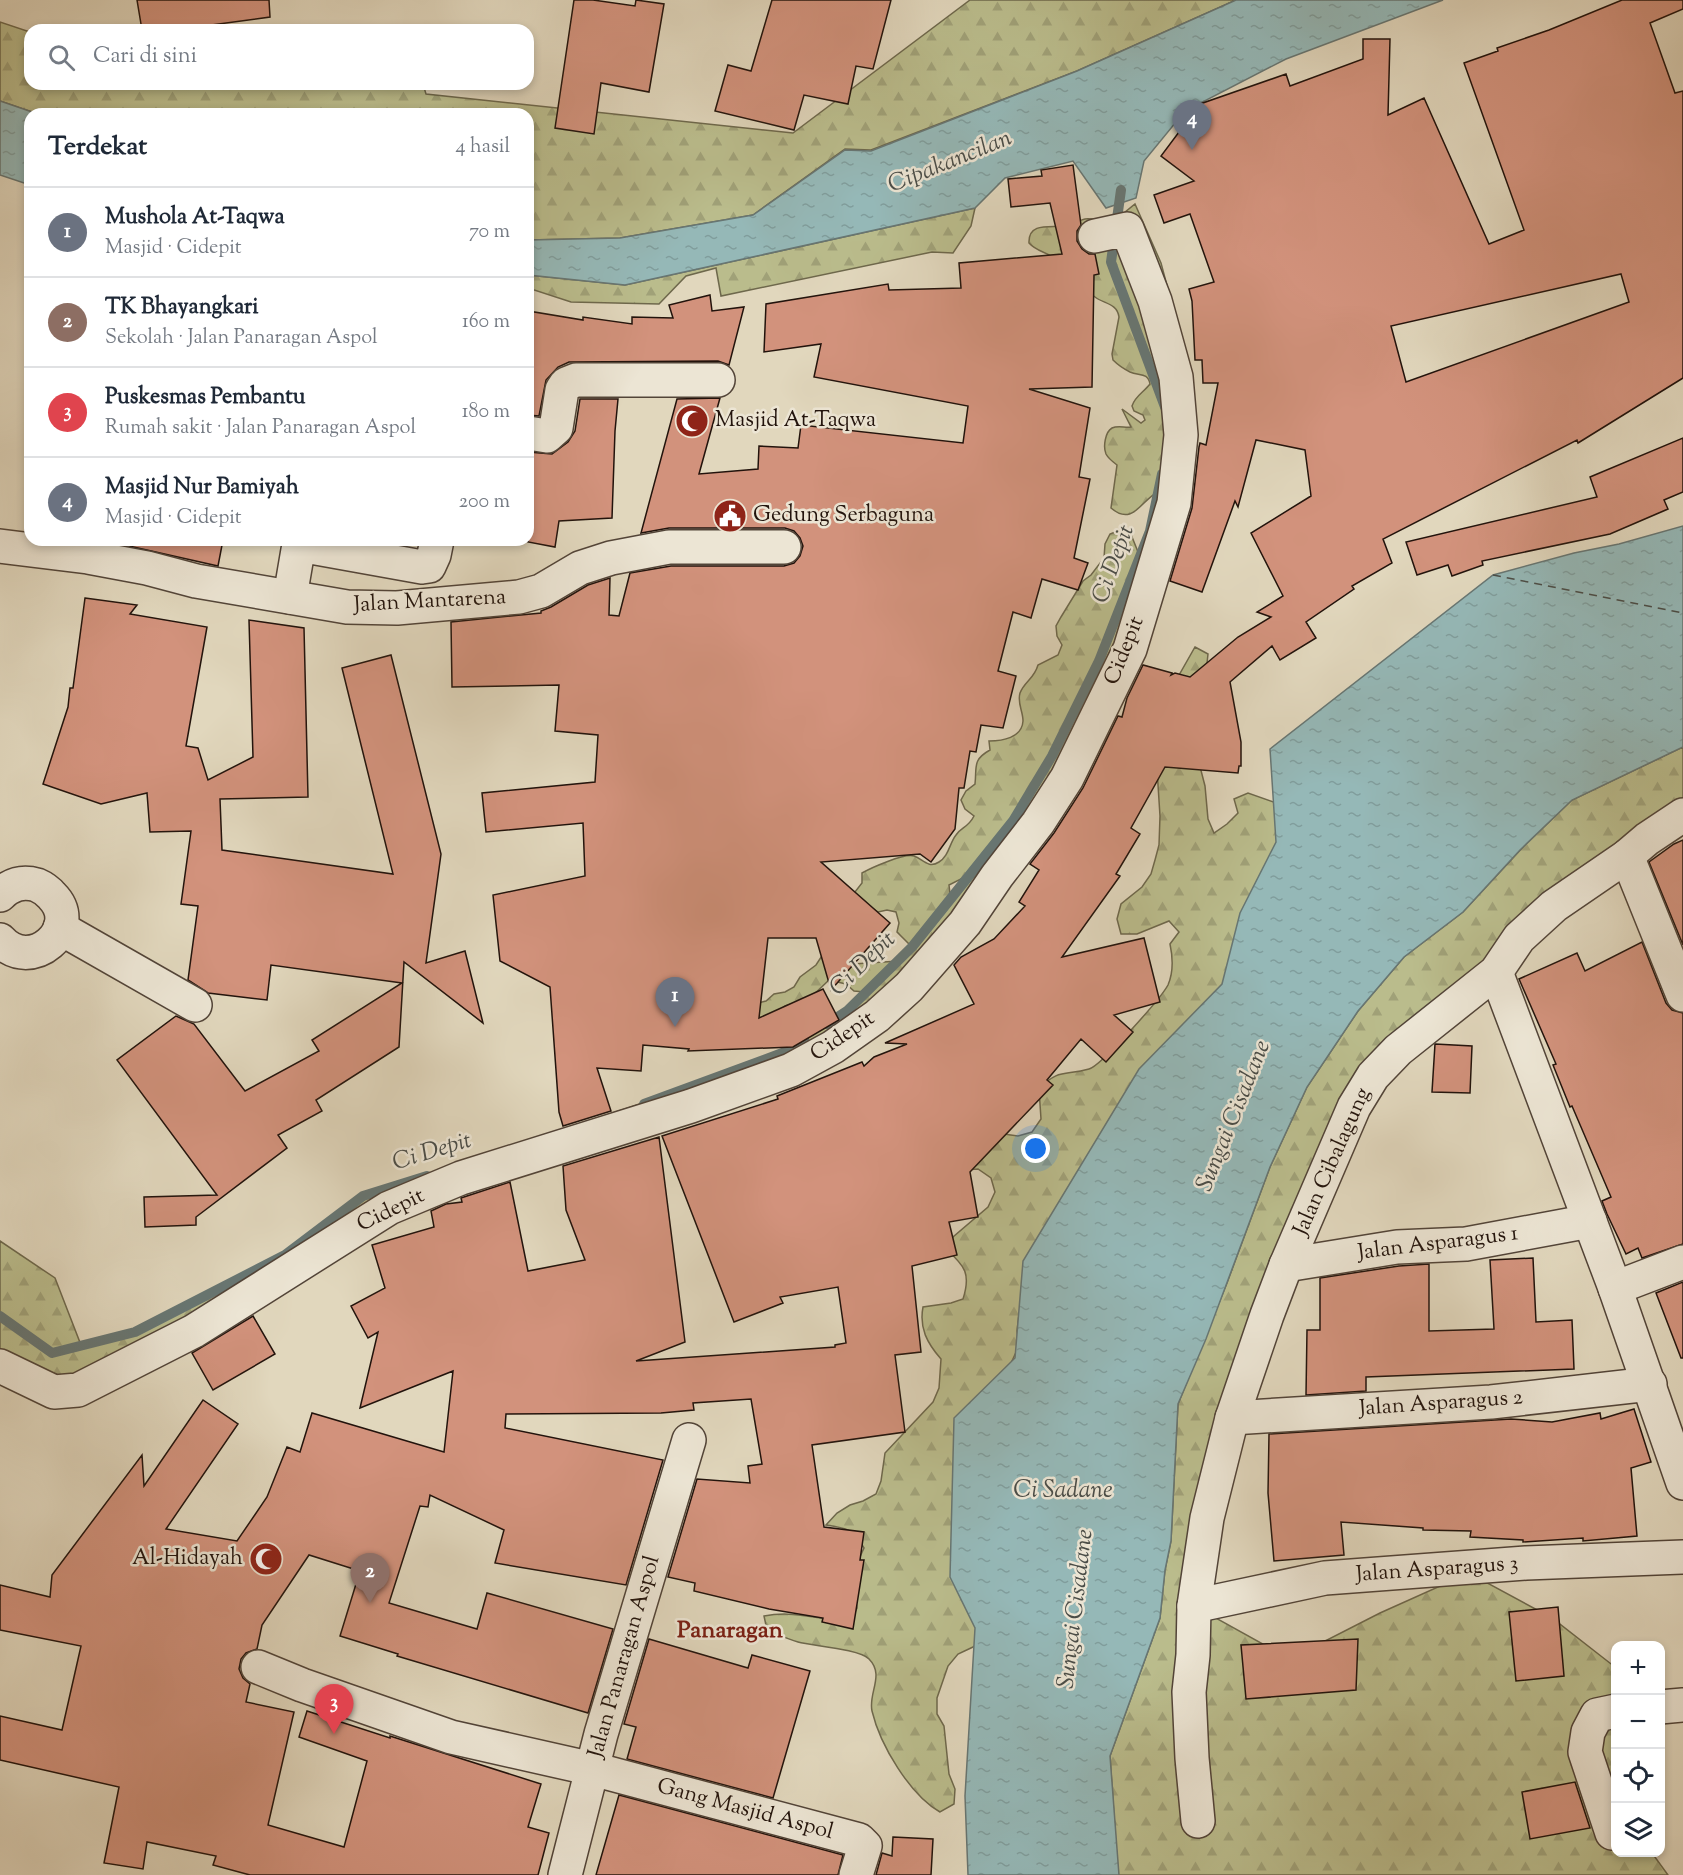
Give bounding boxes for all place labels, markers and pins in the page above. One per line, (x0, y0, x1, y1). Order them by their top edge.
pin: 4 (1172, 100, 1212, 150)
mosque icon: Masjid At-Taqwa (674, 403, 710, 439)
place label: Masjid At-Taqwa (715, 405, 876, 437)
public building icon: Gedung Serbaguna (712, 498, 748, 534)
place label: Gedung Serbaguna (753, 500, 934, 532)
pin: 1 (656, 978, 694, 1027)
mosque icon: Al-Hidayah (248, 1541, 284, 1577)
place label: Al-Hidayah (132, 1543, 243, 1575)
pin: 2 (350, 1554, 389, 1603)
pin: 3 (314, 1684, 354, 1734)

